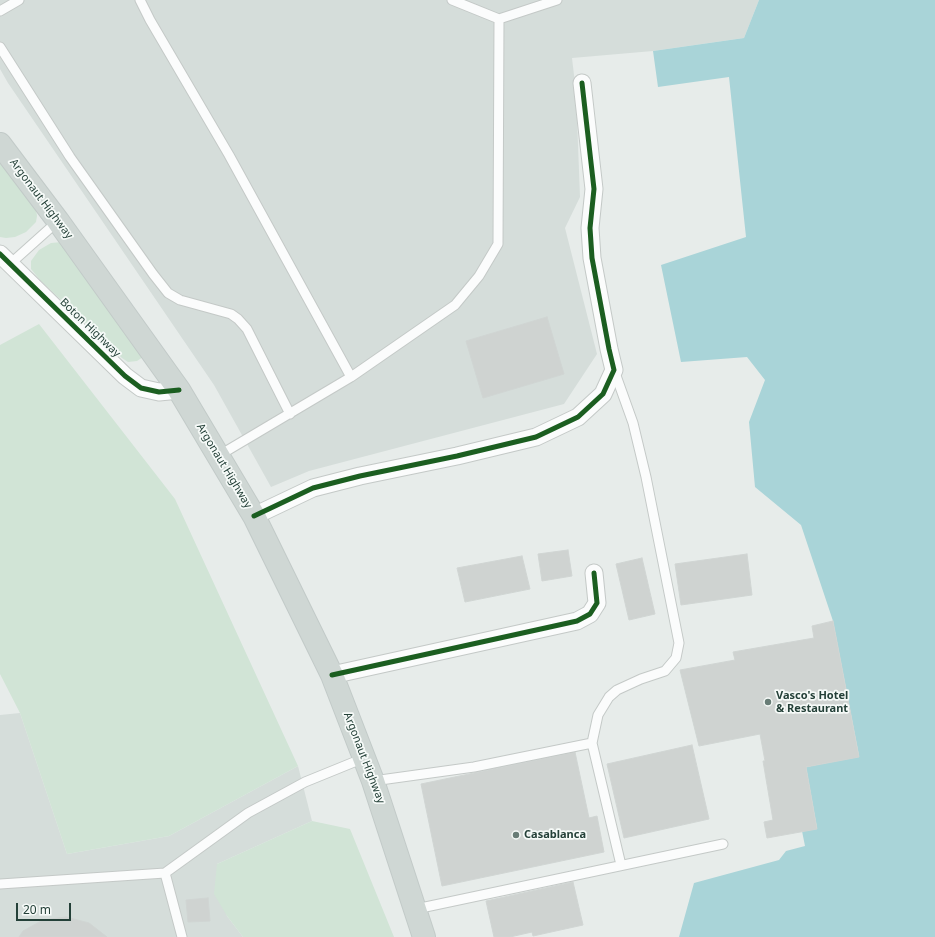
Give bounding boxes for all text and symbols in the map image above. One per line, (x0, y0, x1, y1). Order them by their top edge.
street label: Argonaut Highway (7, 157, 75, 241)
street label: Boton Highway (57, 296, 123, 360)
street label: Argonaut Highway (194, 421, 254, 511)
place label: Vasco's Hotel & Restaurant (776, 689, 848, 715)
marker: Vasco's Hotel & Restaurant (763, 697, 773, 707)
street label: Argonaut Highway (341, 711, 387, 805)
place label: Casablanca (524, 828, 586, 842)
marker: Casablanca (511, 830, 521, 840)
scale bar (18, 895, 73, 921)
text: 20 m (23, 901, 51, 918)

